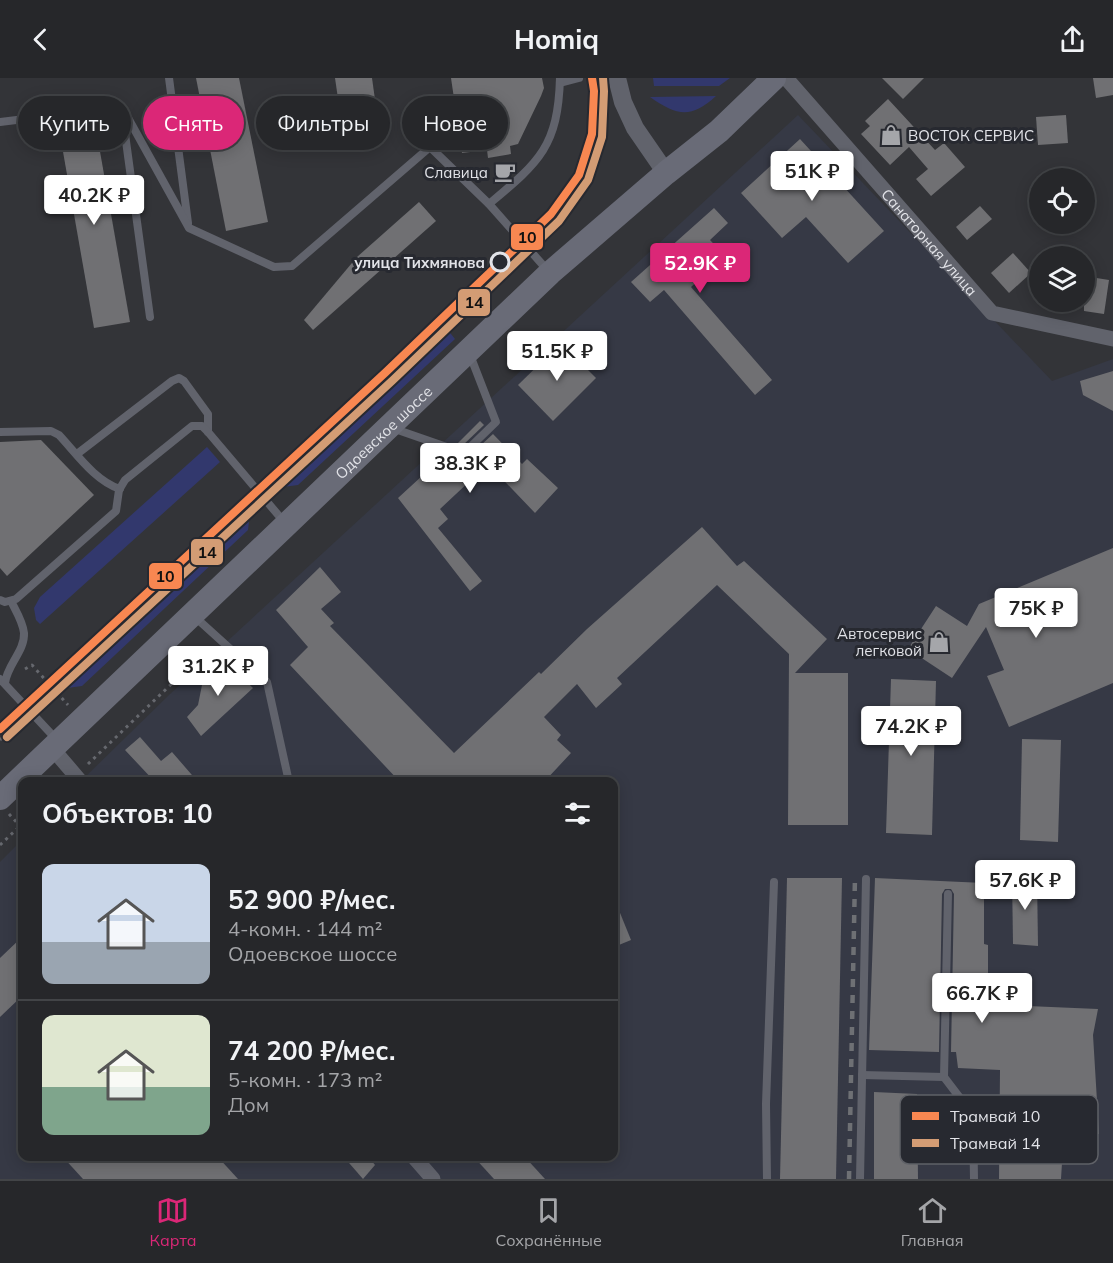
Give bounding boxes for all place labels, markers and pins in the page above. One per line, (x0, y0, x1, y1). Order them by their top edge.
shop icon: ВОСТОК СЕРВИС (879, 123, 903, 147)
place label: ВОСТОК СЕРВИС (908, 126, 1034, 145)
pin: 51K ₽ (770, 151, 854, 202)
cafe icon: Славица (493, 160, 517, 184)
place label: Славица (424, 163, 488, 182)
pin: 40.2K ₽ (39, 175, 149, 226)
pin: 52.9K ₽ (645, 243, 755, 294)
marker: улица Тихмянова (490, 252, 510, 272)
place label: улица Тихмянова (354, 253, 485, 272)
pin: 51.5K ₽ (502, 331, 612, 382)
pin: 38.3K ₽ (415, 443, 525, 494)
pin: 75K ₽ (994, 588, 1078, 639)
place label: Автосервис легковой (837, 624, 922, 660)
shop icon: Автосервис легковой (927, 630, 951, 654)
pin: 31.2K ₽ (163, 646, 273, 697)
pin: 74.2K ₽ (856, 706, 966, 757)
pin: 57.6K ₽ (970, 860, 1080, 911)
pin: 66.7K ₽ (927, 973, 1037, 1024)

